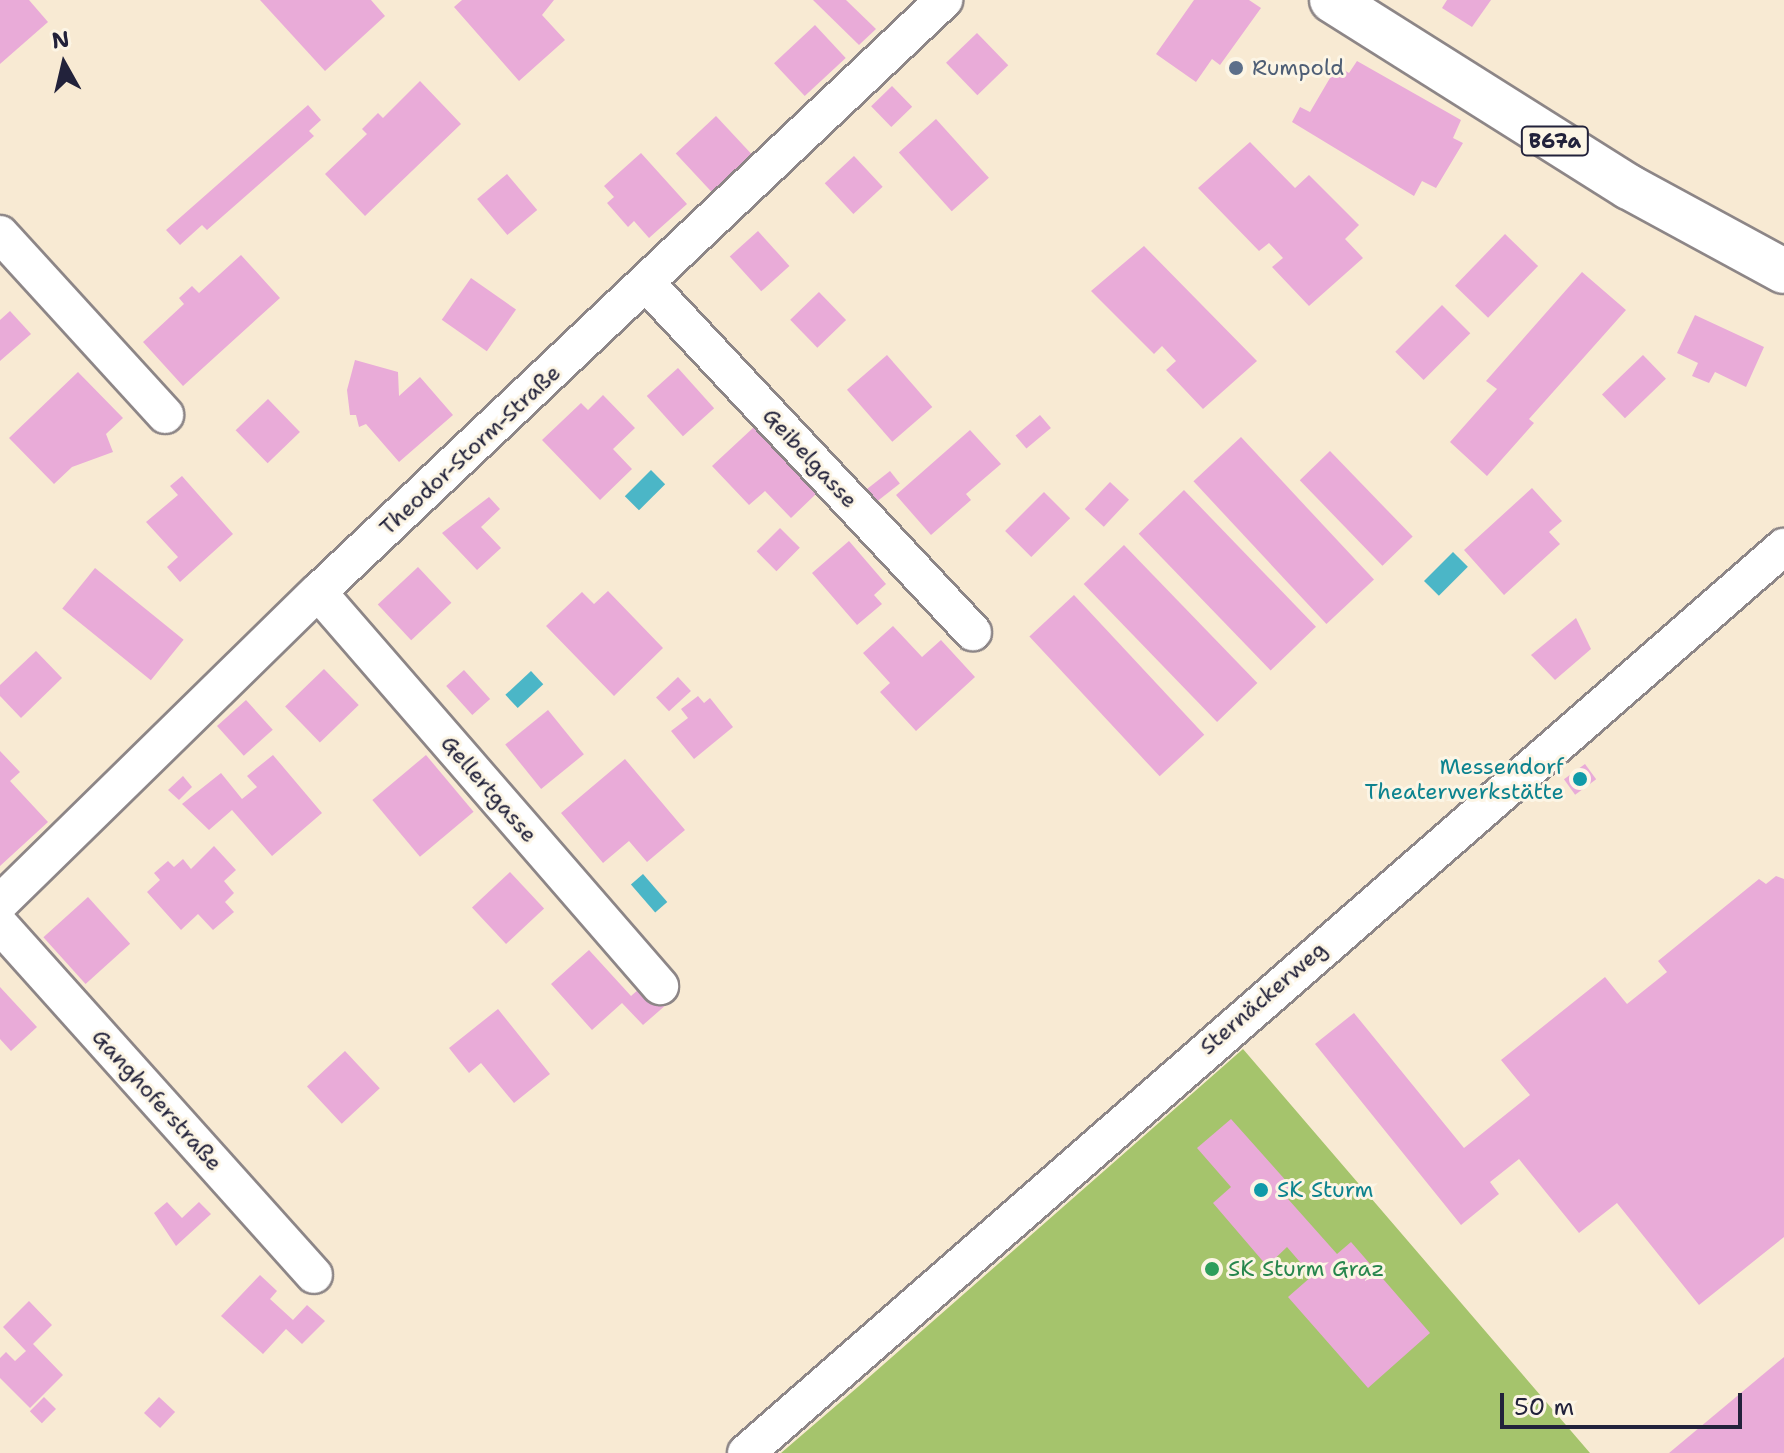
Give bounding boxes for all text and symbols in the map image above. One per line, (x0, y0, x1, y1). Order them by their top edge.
north arrow (24, 24, 104, 104)
text: N (50, 24, 71, 55)
place label: Rumpold (1252, 55, 1344, 81)
marker: Rumpold (1227, 59, 1245, 77)
road number: B67a (1519, 125, 1591, 157)
street label: Theodor-Storm-Straße (374, 359, 566, 541)
street label: Geibelgasse (757, 403, 863, 513)
street label: Gellertgasse (435, 730, 543, 848)
place label: Messendorf Theaterwerkstätte (1365, 753, 1564, 804)
marker: Messendorf Theaterwerkstätte (1571, 770, 1589, 788)
street label: Sternäckerweg (1194, 936, 1332, 1060)
street label: Ganghoferstraße (86, 1024, 228, 1176)
place label: SK Sturm (1277, 1177, 1373, 1203)
marker: SK Sturm (1252, 1181, 1270, 1199)
place label: SK Sturm Graz (1228, 1256, 1384, 1282)
marker: SK Sturm Graz (1203, 1260, 1221, 1278)
scale bar (1504, 1377, 1746, 1427)
text: 50 m (1514, 1391, 1574, 1423)

